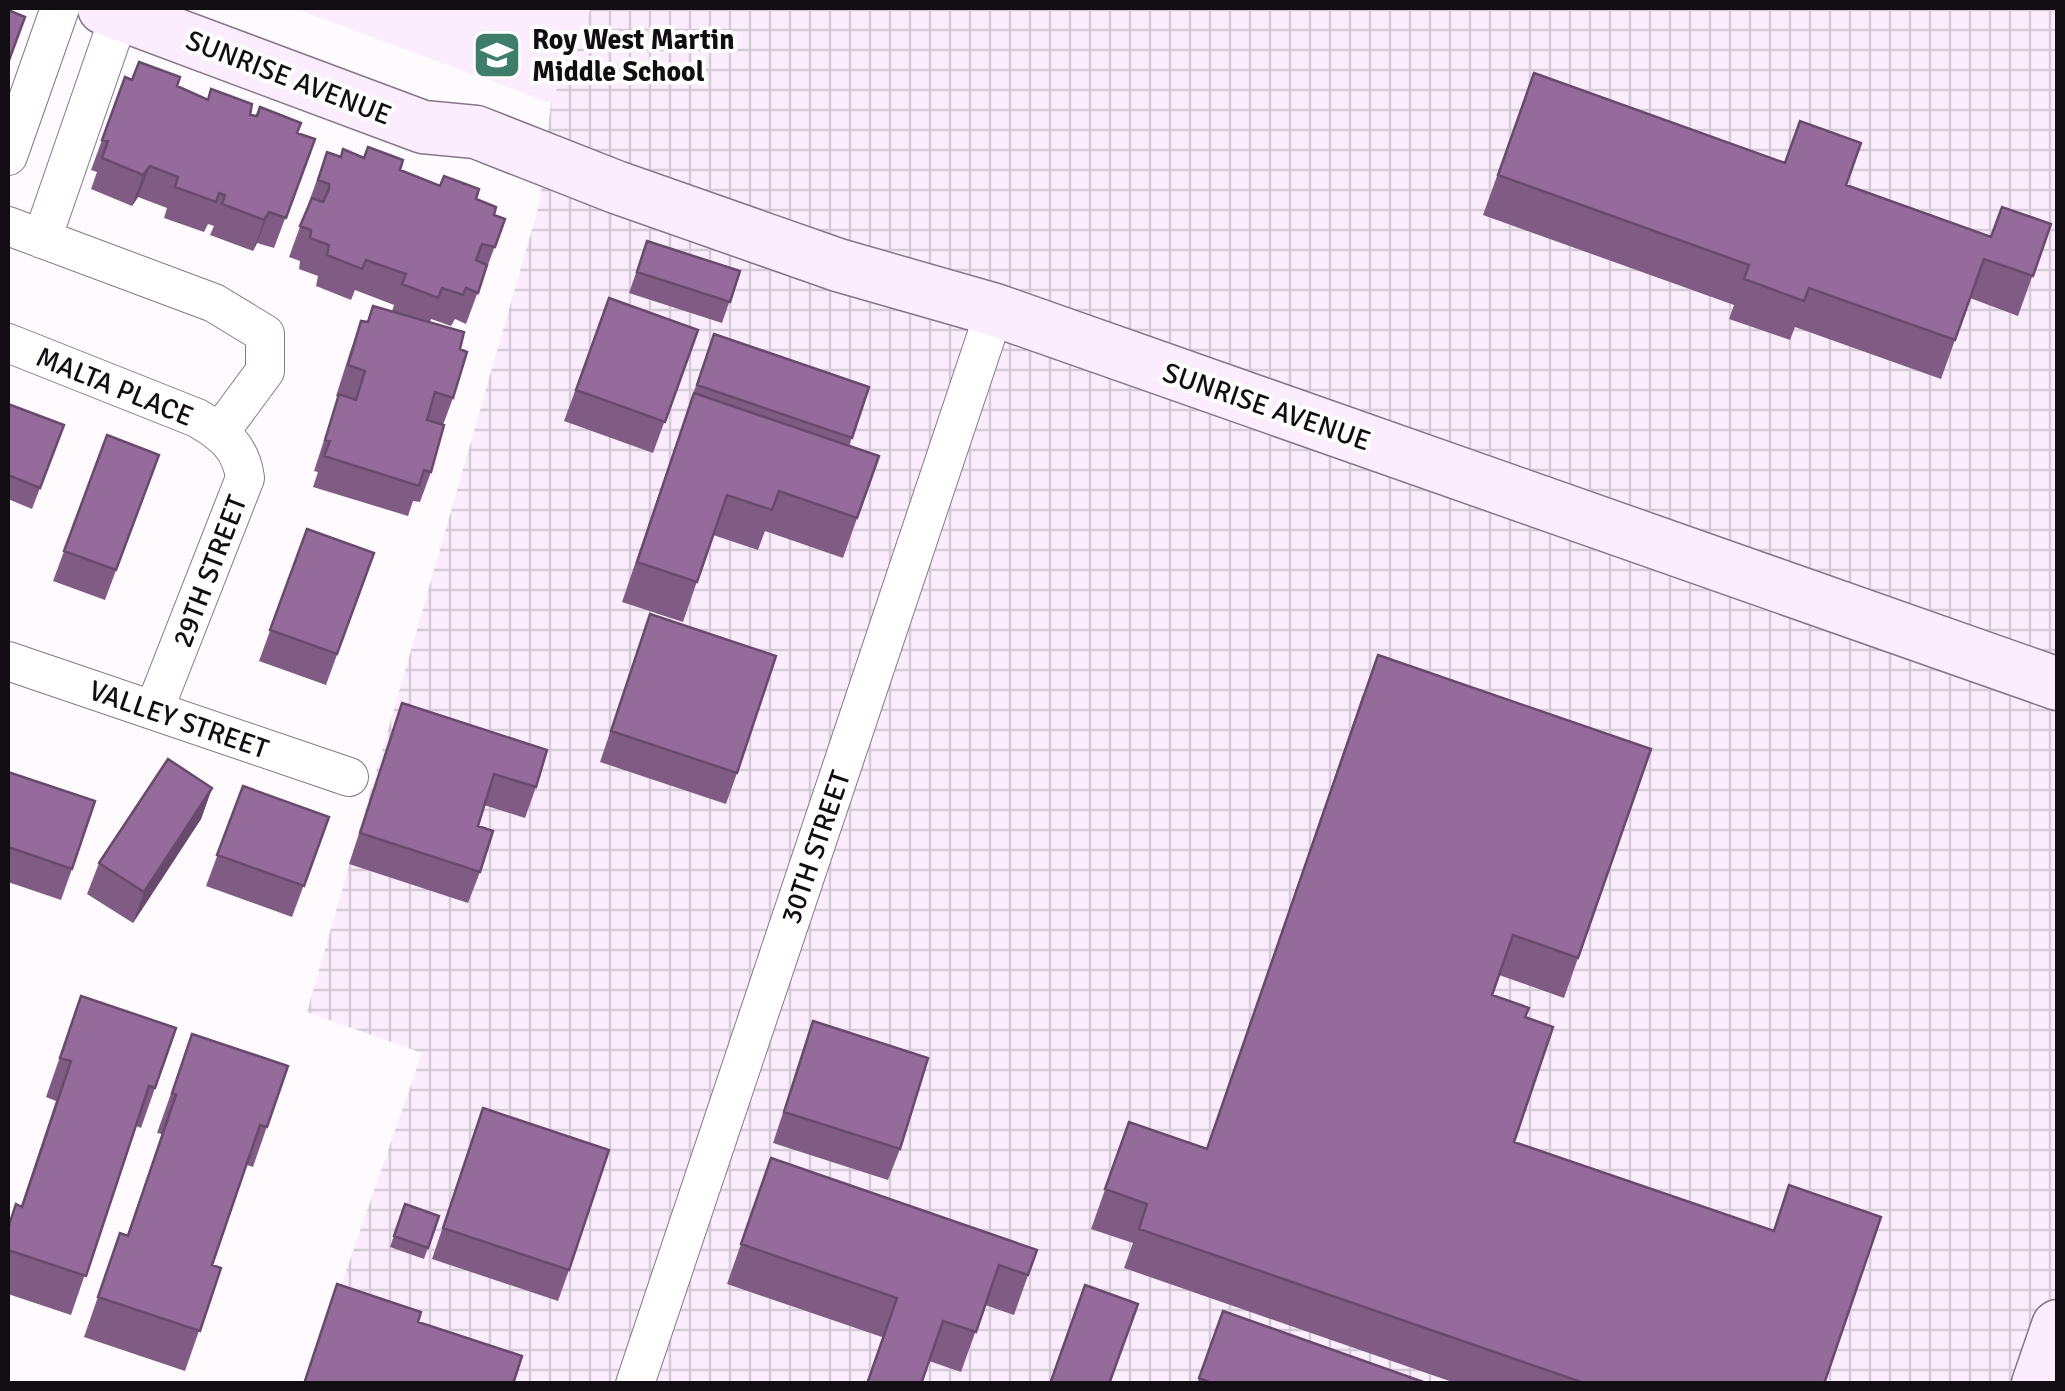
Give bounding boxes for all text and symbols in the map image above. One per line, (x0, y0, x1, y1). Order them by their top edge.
street label: SUNRISE AVENUE (181, 23, 396, 133)
place label: Roy West Martin Middle School (532, 23, 734, 89)
school or university icon: Roy West Martin Middle School (471, 29, 523, 81)
street label: MALTA PLACE (31, 340, 198, 434)
street label: SUNRISE AVENUE (1158, 356, 1375, 458)
street label: 29TH STREET (165, 490, 255, 652)
street label: VALLEY STREET (85, 673, 273, 767)
street label: 30TH STREET (774, 766, 858, 928)

